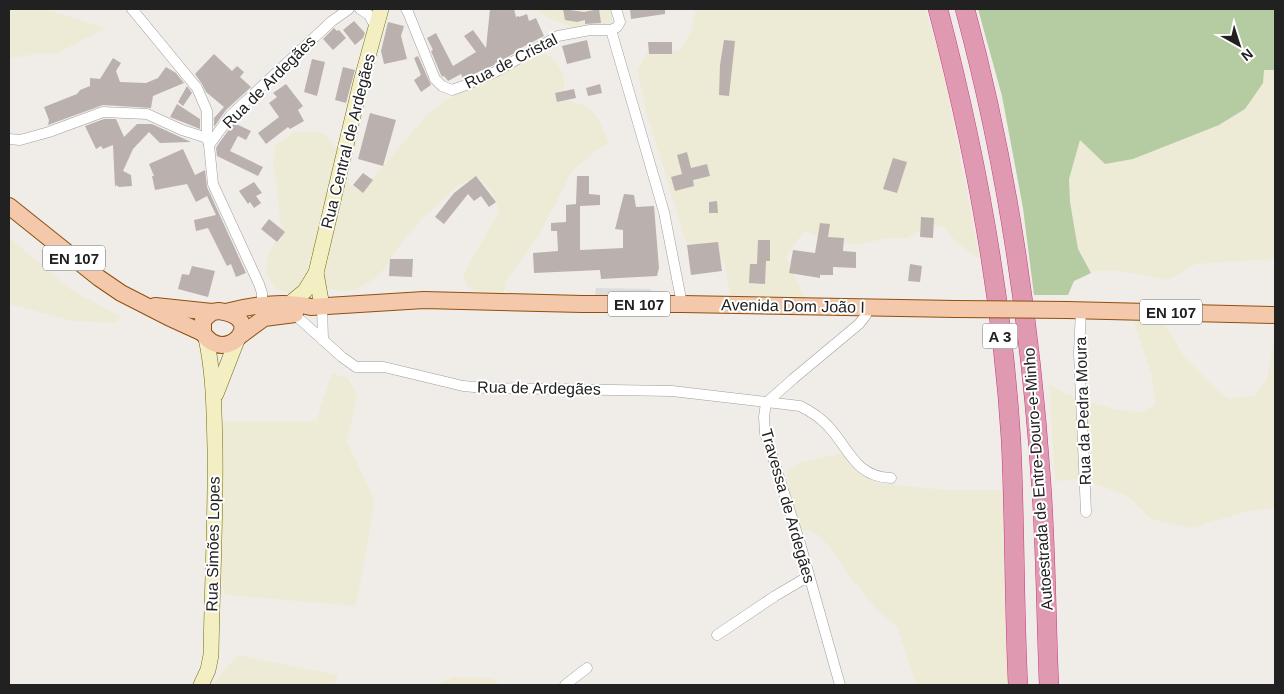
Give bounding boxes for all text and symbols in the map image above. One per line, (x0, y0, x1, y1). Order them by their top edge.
north arrow (1214, 20, 1264, 70)
street label: Rua de Cristal (462, 30, 560, 92)
street label: Rua de Ardegães (219, 32, 319, 132)
text: N (1238, 46, 1256, 65)
street label: Rua Central de Ardegães (318, 52, 378, 230)
road number: EN 107 (43, 246, 105, 270)
road number: EN 107 (608, 292, 670, 316)
street label: Avenida Dom João I (721, 296, 865, 316)
road number: EN 107 (1140, 300, 1202, 324)
road number: A 3 (982, 324, 1018, 348)
street label: Rua da Pedra Moura (1072, 336, 1094, 486)
street label: Autoestrada de Entre-Douro-e-Minho (1020, 347, 1056, 611)
street label: Rua de Ardegães (477, 378, 601, 398)
street label: Travessa de Ardegães (758, 427, 818, 585)
street label: Rua Simões Lopes (203, 476, 223, 612)

